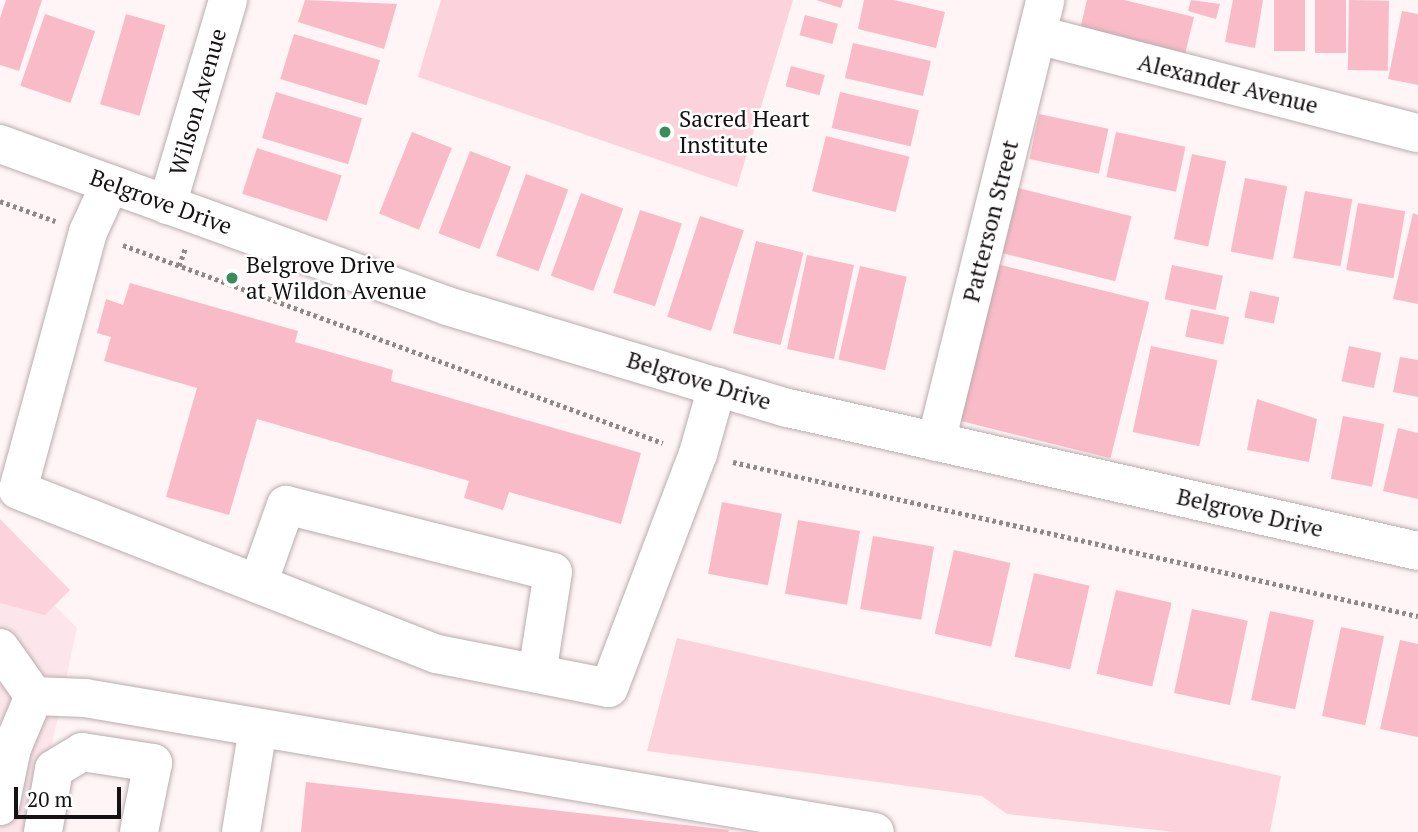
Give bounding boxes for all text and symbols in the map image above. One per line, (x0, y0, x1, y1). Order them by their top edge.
street label: Wilson Avenue (164, 25, 232, 179)
street label: Alexander Avenue (1135, 48, 1321, 120)
place label: Sacred Heart Institute (679, 105, 810, 159)
marker: Sacred Heart Institute (657, 124, 673, 140)
street label: Patterson Street (958, 137, 1024, 305)
street label: Belgrove Drive (86, 164, 236, 240)
place label: Belgrove Drive at Wildon Avenue (246, 251, 427, 305)
marker: Belgrove Drive at Wildon Avenue (224, 270, 240, 286)
street label: Belgrove Drive (624, 346, 774, 416)
street label: Belgrove Drive (1174, 483, 1326, 543)
scale bar (18, 772, 124, 816)
text: 20 m (27, 785, 73, 813)

